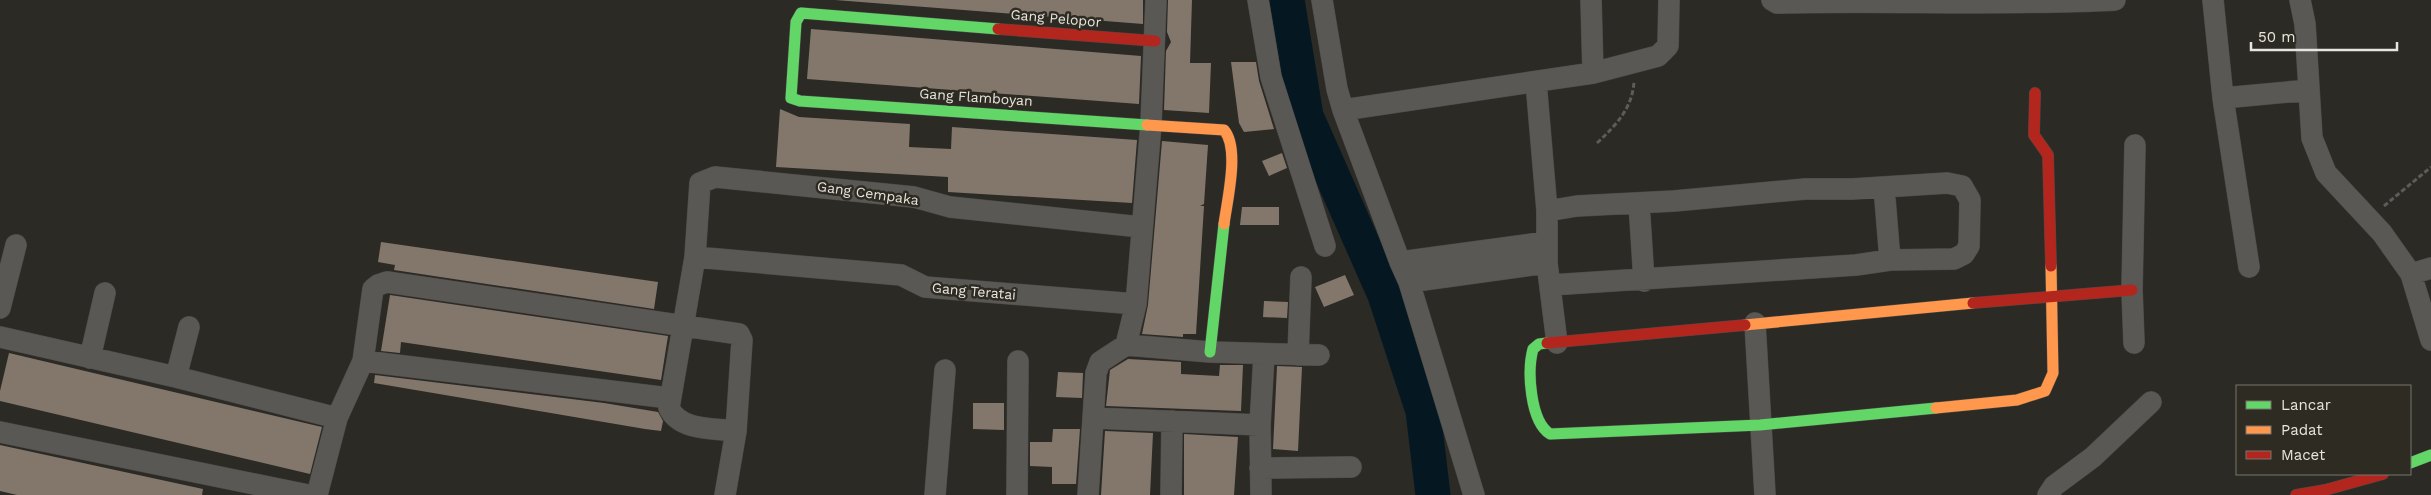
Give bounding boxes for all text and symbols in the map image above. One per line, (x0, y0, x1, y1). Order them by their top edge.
street label: Gang Pelopor (1010, 6, 1102, 30)
scale bar (2251, 20, 2397, 52)
text: 50 m (2258, 28, 2295, 46)
street label: Gang Flamboyan (919, 85, 1033, 109)
street label: Gang Cempaka (816, 178, 920, 208)
street label: Gang Teratai (931, 279, 1017, 303)
legend (2236, 385, 2411, 475)
text: Lancar (2281, 396, 2331, 414)
text: Padat (2281, 421, 2323, 439)
text: Macet (2281, 446, 2326, 464)

